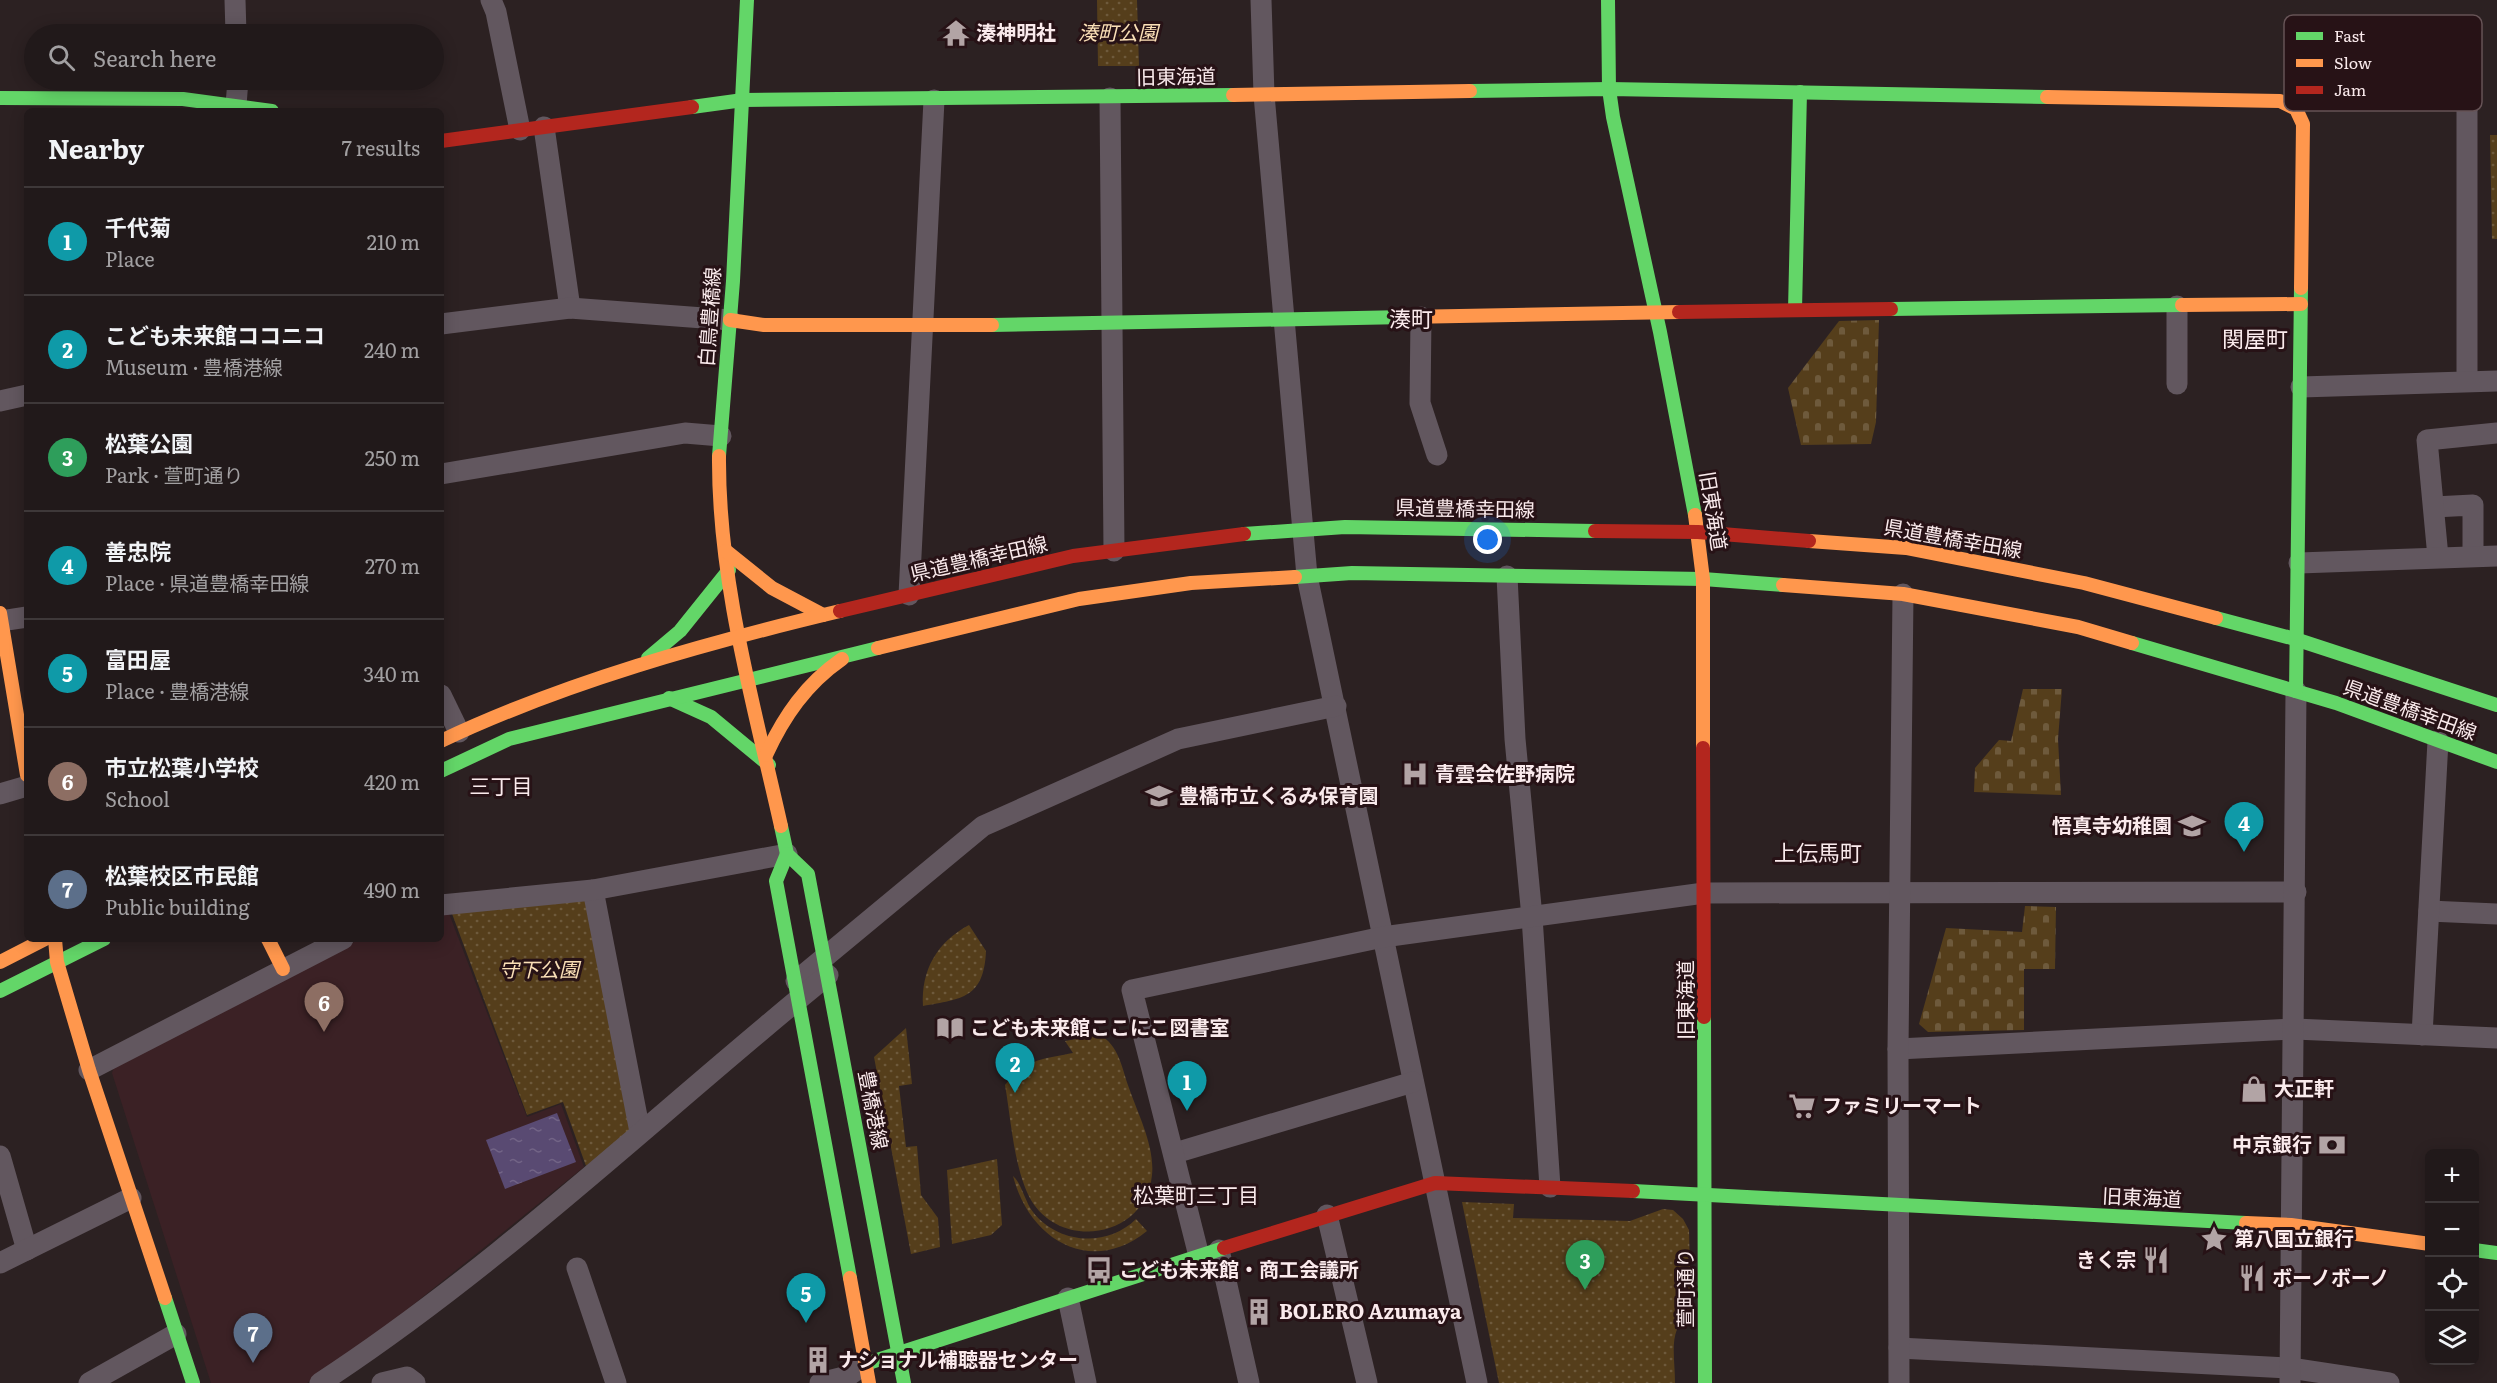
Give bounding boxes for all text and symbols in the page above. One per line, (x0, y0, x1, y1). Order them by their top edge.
legend (2284, 15, 2482, 111)
place label: 湊神明社 (976, 16, 1056, 46)
park label: 湊町公園 (1078, 16, 1161, 46)
temple icon: 湊神明社 (941, 18, 971, 48)
text: Fast (2334, 23, 2366, 47)
search box (24, 24, 444, 90)
icon: search (45, 41, 78, 74)
text: Search here (93, 41, 216, 74)
text: Slow (2334, 50, 2372, 74)
street label: 旧東海道 (1136, 59, 1216, 91)
text: Jam (2334, 77, 2367, 101)
text: Nearby (48, 128, 144, 167)
text: 7 results (342, 132, 420, 162)
text: 千代菊 (105, 210, 171, 243)
text: 1 (63, 226, 72, 256)
text: 210 m (367, 226, 420, 256)
text: Place (105, 243, 155, 273)
street label: 白鳥豊橋線 (690, 266, 726, 368)
district label: 湊町 (1389, 301, 1433, 334)
text: こども未来館ココニコ (105, 318, 325, 351)
district label: 関屋町 (2222, 321, 2288, 354)
text: 2 (62, 334, 73, 364)
text: 240 m (364, 334, 420, 364)
text: Museum · 豊橋港線 (105, 351, 283, 381)
text: 松葉公園 (105, 426, 193, 459)
text: 3 (62, 442, 73, 472)
text: 250 m (365, 442, 420, 472)
text: Park · 萱町通り (105, 459, 244, 489)
street label: 旧東海道 (1694, 469, 1736, 553)
street label: 県道豊橋幸田線 (1395, 491, 1535, 523)
street label: 県道豊橋幸田線 (1882, 510, 2025, 564)
your location (1473, 525, 1502, 554)
street label: 県道豊橋幸田線 (907, 527, 1050, 587)
text: 善忠院 (105, 534, 171, 567)
text: 4 (61, 550, 74, 580)
text: 270 m (365, 550, 420, 580)
text: Place · 県道豊橋幸田線 (105, 567, 309, 597)
text: 富田屋 (105, 642, 171, 675)
text: 5 (62, 658, 73, 688)
text: 340 m (363, 658, 420, 688)
street label: 県道豊橋幸田線 (2340, 670, 2482, 746)
text: Place · 豊橋港線 (105, 675, 249, 705)
text: 市立松葉小学校 (105, 750, 259, 783)
place label: 青雲会佐野病院 (1435, 757, 1575, 787)
hospital icon: 青雲会佐野病院 (1400, 759, 1430, 789)
text: 6 (62, 766, 73, 796)
text: 420 m (364, 766, 420, 796)
district label: 三丁目 (470, 769, 533, 800)
place label: 豊橋市立くるみ保育園 (1179, 779, 1379, 809)
school or university icon: 豊橋市立くるみ保育園 (1144, 781, 1174, 811)
text: School (105, 783, 170, 813)
pin: 4 (2224, 802, 2264, 852)
place label: 悟真寺幼稚園 (2052, 809, 2172, 839)
school or university icon: 悟真寺幼稚園 (2177, 811, 2207, 841)
district label: 上伝馬町 (1774, 835, 1862, 868)
text: 松葉校区市民館 (105, 858, 259, 891)
text: 7 (62, 874, 73, 904)
text: 490 m (364, 874, 420, 904)
text: Public building (105, 891, 250, 921)
park label: 守下公園 (499, 953, 582, 983)
street label: 旧東海道 (1669, 960, 1699, 1040)
pin: 6 (304, 982, 344, 1032)
place label: こども未来館ここにこ図書室 (970, 1011, 1230, 1041)
library icon: こども未来館ここにこ図書室 (935, 1013, 965, 1043)
pin: 2 (996, 1044, 1034, 1093)
pin: 1 (1168, 1062, 1206, 1111)
street label: 豊橋港線 (853, 1067, 897, 1152)
place label: 大正軒 (2274, 1072, 2334, 1102)
shop icon: 大正軒 (2239, 1074, 2269, 1104)
place label: ファミリーマート (1822, 1089, 1982, 1119)
supermarket icon: ファミリーマート (1787, 1091, 1817, 1121)
place label: 中京銀行 (2232, 1128, 2312, 1158)
bank icon: 中京銀行 (2317, 1130, 2347, 1160)
map controls (2425, 1149, 2479, 1365)
button: + (2425, 1149, 2479, 1203)
district label: 松葉町三丁目 (1133, 1178, 1259, 1209)
street label: 旧東海道 (2101, 1179, 2183, 1213)
button: − (2425, 1203, 2479, 1257)
place label: 第八国立銀行 (2234, 1222, 2354, 1252)
place icon: 第八国立銀行 (2199, 1224, 2229, 1254)
pin: 3 (1566, 1240, 1604, 1290)
place label: きく宗 (2076, 1243, 2136, 1273)
restaurant icon: きく宗 (2141, 1245, 2171, 1275)
street label: 萱町通り (1669, 1248, 1699, 1328)
place label: こども未来館・商工会議所 (1119, 1253, 1359, 1283)
bus stop icon: こども未来館・商工会議所 (1084, 1255, 1114, 1285)
button: locate (2425, 1257, 2479, 1311)
place label: ボーノボーノ (2272, 1261, 2390, 1291)
restaurant icon: ボーノボーノ (2237, 1263, 2267, 1293)
pin: 5 (786, 1274, 826, 1323)
place label: BOLERO Azumaya (1279, 1295, 1462, 1325)
building icon: BOLERO Azumaya (1244, 1297, 1274, 1327)
button: layers (2425, 1311, 2479, 1365)
pin: 7 (234, 1314, 272, 1363)
place label: ナショナル補聴器センター (838, 1343, 1078, 1373)
building icon: ナショナル補聴器センター (803, 1345, 833, 1375)

